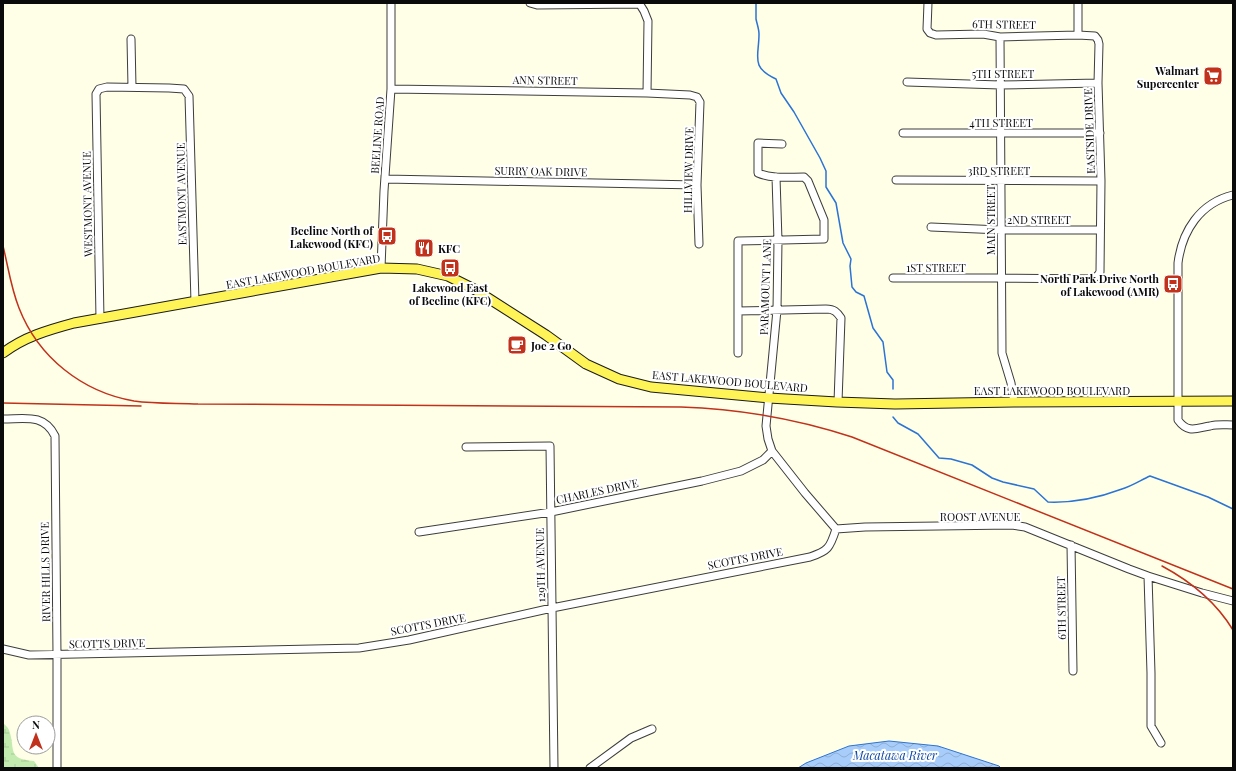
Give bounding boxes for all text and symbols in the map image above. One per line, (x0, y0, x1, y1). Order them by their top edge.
street label: 6TH STREET (972, 16, 1036, 32)
place label: Walmart Supercenter (1137, 63, 1200, 91)
supermarket icon: Walmart Supercenter (1202, 65, 1224, 87)
street label: 5TH STREET (972, 66, 1034, 81)
street label: ANN STREET (511, 72, 578, 88)
street label: EASTSIDE DRIVE (1080, 88, 1098, 174)
street label: BEELINE ROAD (367, 96, 387, 174)
street label: 4TH STREET (969, 115, 1033, 130)
street label: HILLVIEW DRIVE (680, 127, 696, 213)
street label: EASTMONT AVENUE (173, 142, 189, 245)
street label: WESTMONT AVENUE (79, 151, 95, 258)
street label: SURRY OAK DRIVE (494, 163, 588, 179)
street label: 3RD STREET (968, 163, 1031, 178)
street label: MAIN STREET (983, 185, 998, 255)
street label: 2ND STREET (1007, 212, 1071, 227)
place label: Beeline North of Lakewood (KFC) (290, 223, 374, 251)
bus stop icon: Beeline North of Lakewood (KFC) (376, 225, 398, 247)
restaurant icon: KFC (413, 237, 435, 259)
street label: PARAMOUNT LANE (756, 238, 774, 335)
place label: KFC (438, 241, 460, 256)
street label: EAST LAKEWOOD BOULEVARD (225, 250, 381, 292)
bus stop icon: Lakewood East of Beeline (KFC) (439, 257, 461, 279)
street label: 1ST STREET (906, 260, 966, 275)
place label: North Park Drive North of Lakewood (AMR) (1040, 271, 1159, 299)
bus stop icon: North Park Drive North of Lakewood (AMR) (1162, 273, 1184, 295)
place label: Lakewood East of Beeline (KFC) (409, 280, 492, 308)
cafe icon: Joe 2 Go (506, 334, 528, 356)
place label: Joe 2 Go (530, 338, 572, 353)
street label: EAST LAKEWOOD BOULEVARD (652, 367, 809, 395)
street label: EAST LAKEWOOD BOULEVARD (974, 383, 1130, 398)
street label: CHARLES DRIVE (554, 475, 640, 507)
street label: ROOST AVENUE (940, 509, 1020, 524)
street label: RIVER HILLS DRIVE (37, 521, 53, 622)
street label: 129TH AVENUE (532, 527, 548, 602)
street label: SCOTTS DRIVE (706, 543, 784, 573)
street label: 6TH STREET (1053, 576, 1069, 640)
street label: SCOTTS DRIVE (389, 609, 467, 639)
street label: SCOTTS DRIVE (69, 635, 146, 651)
north arrow (16, 715, 56, 755)
text: N (32, 717, 40, 732)
water label: Macatawa River (852, 747, 938, 763)

